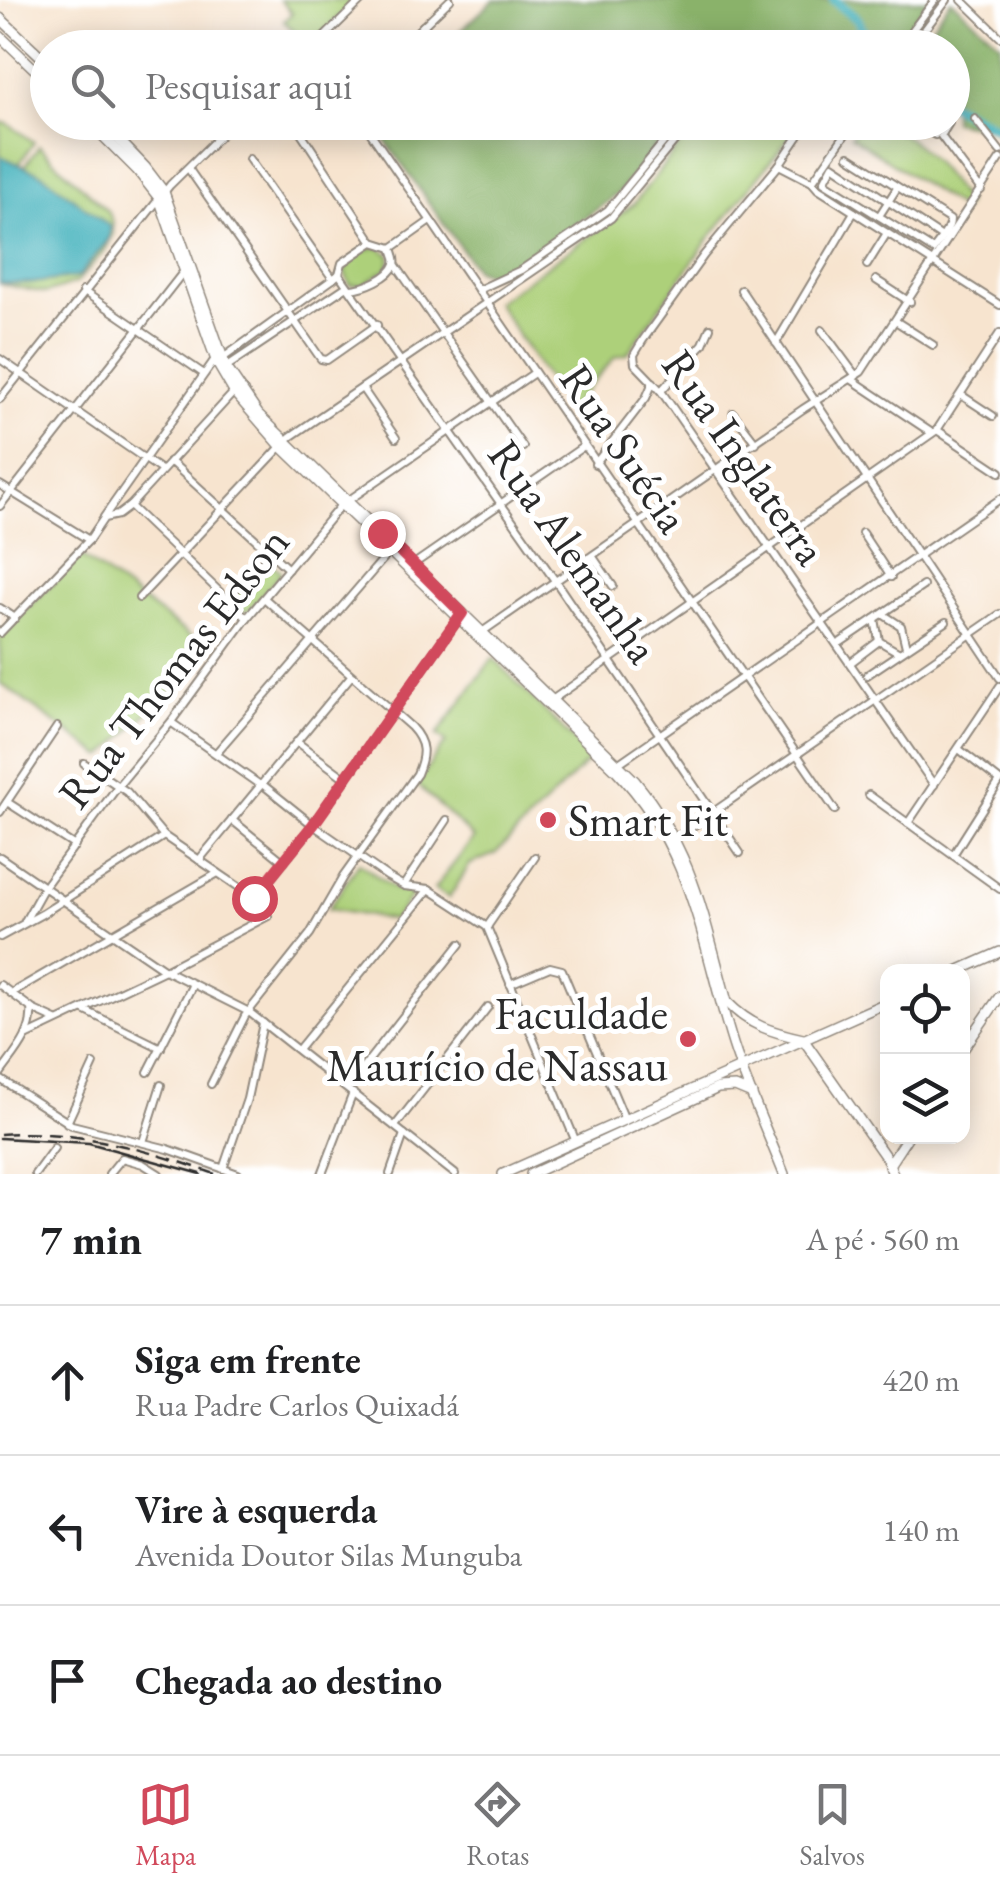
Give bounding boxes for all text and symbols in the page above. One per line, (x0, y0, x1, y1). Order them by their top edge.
search box (30, 30, 970, 140)
icon: search (65, 58, 120, 113)
text: Pesquisar aqui (145, 61, 352, 110)
street label: Rua Inglaterra (650, 338, 840, 576)
street label: Rua Suécia (547, 352, 703, 544)
street label: Rua Alemanha (476, 428, 672, 674)
route end (360, 511, 406, 557)
street label: Rua Thomas Edson (45, 514, 301, 820)
place label: Smart Fit (568, 791, 728, 849)
marker: Smart Fit (537, 809, 559, 831)
route start (232, 876, 278, 922)
map controls (880, 964, 970, 1144)
button: locate (880, 964, 970, 1054)
place label: Faculdade Maurício de Nassau (326, 984, 668, 1094)
marker: Faculdade Maurício de Nassau (677, 1028, 699, 1050)
button: layers (880, 1054, 970, 1144)
text: 7 min (40, 1212, 142, 1267)
text: A pé · 560 m (806, 1218, 960, 1260)
text: Siga em frente (135, 1335, 361, 1384)
icon: ahead (40, 1353, 95, 1408)
text: 420 m (883, 1359, 960, 1401)
text: Rua Padre Carlos Quixadá (135, 1384, 459, 1426)
text: Vire à esquerda (135, 1485, 377, 1534)
icon: left (40, 1503, 95, 1558)
text: 140 m (883, 1509, 960, 1551)
text: Avenida Doutor Silas Munguba (135, 1534, 522, 1576)
icon: arrive (40, 1653, 95, 1708)
text: Chegada ao destino (135, 1656, 442, 1705)
tab: Mapa (135, 1777, 196, 1873)
tab: Rotas (466, 1777, 529, 1873)
tab: Salvos (799, 1777, 865, 1873)

